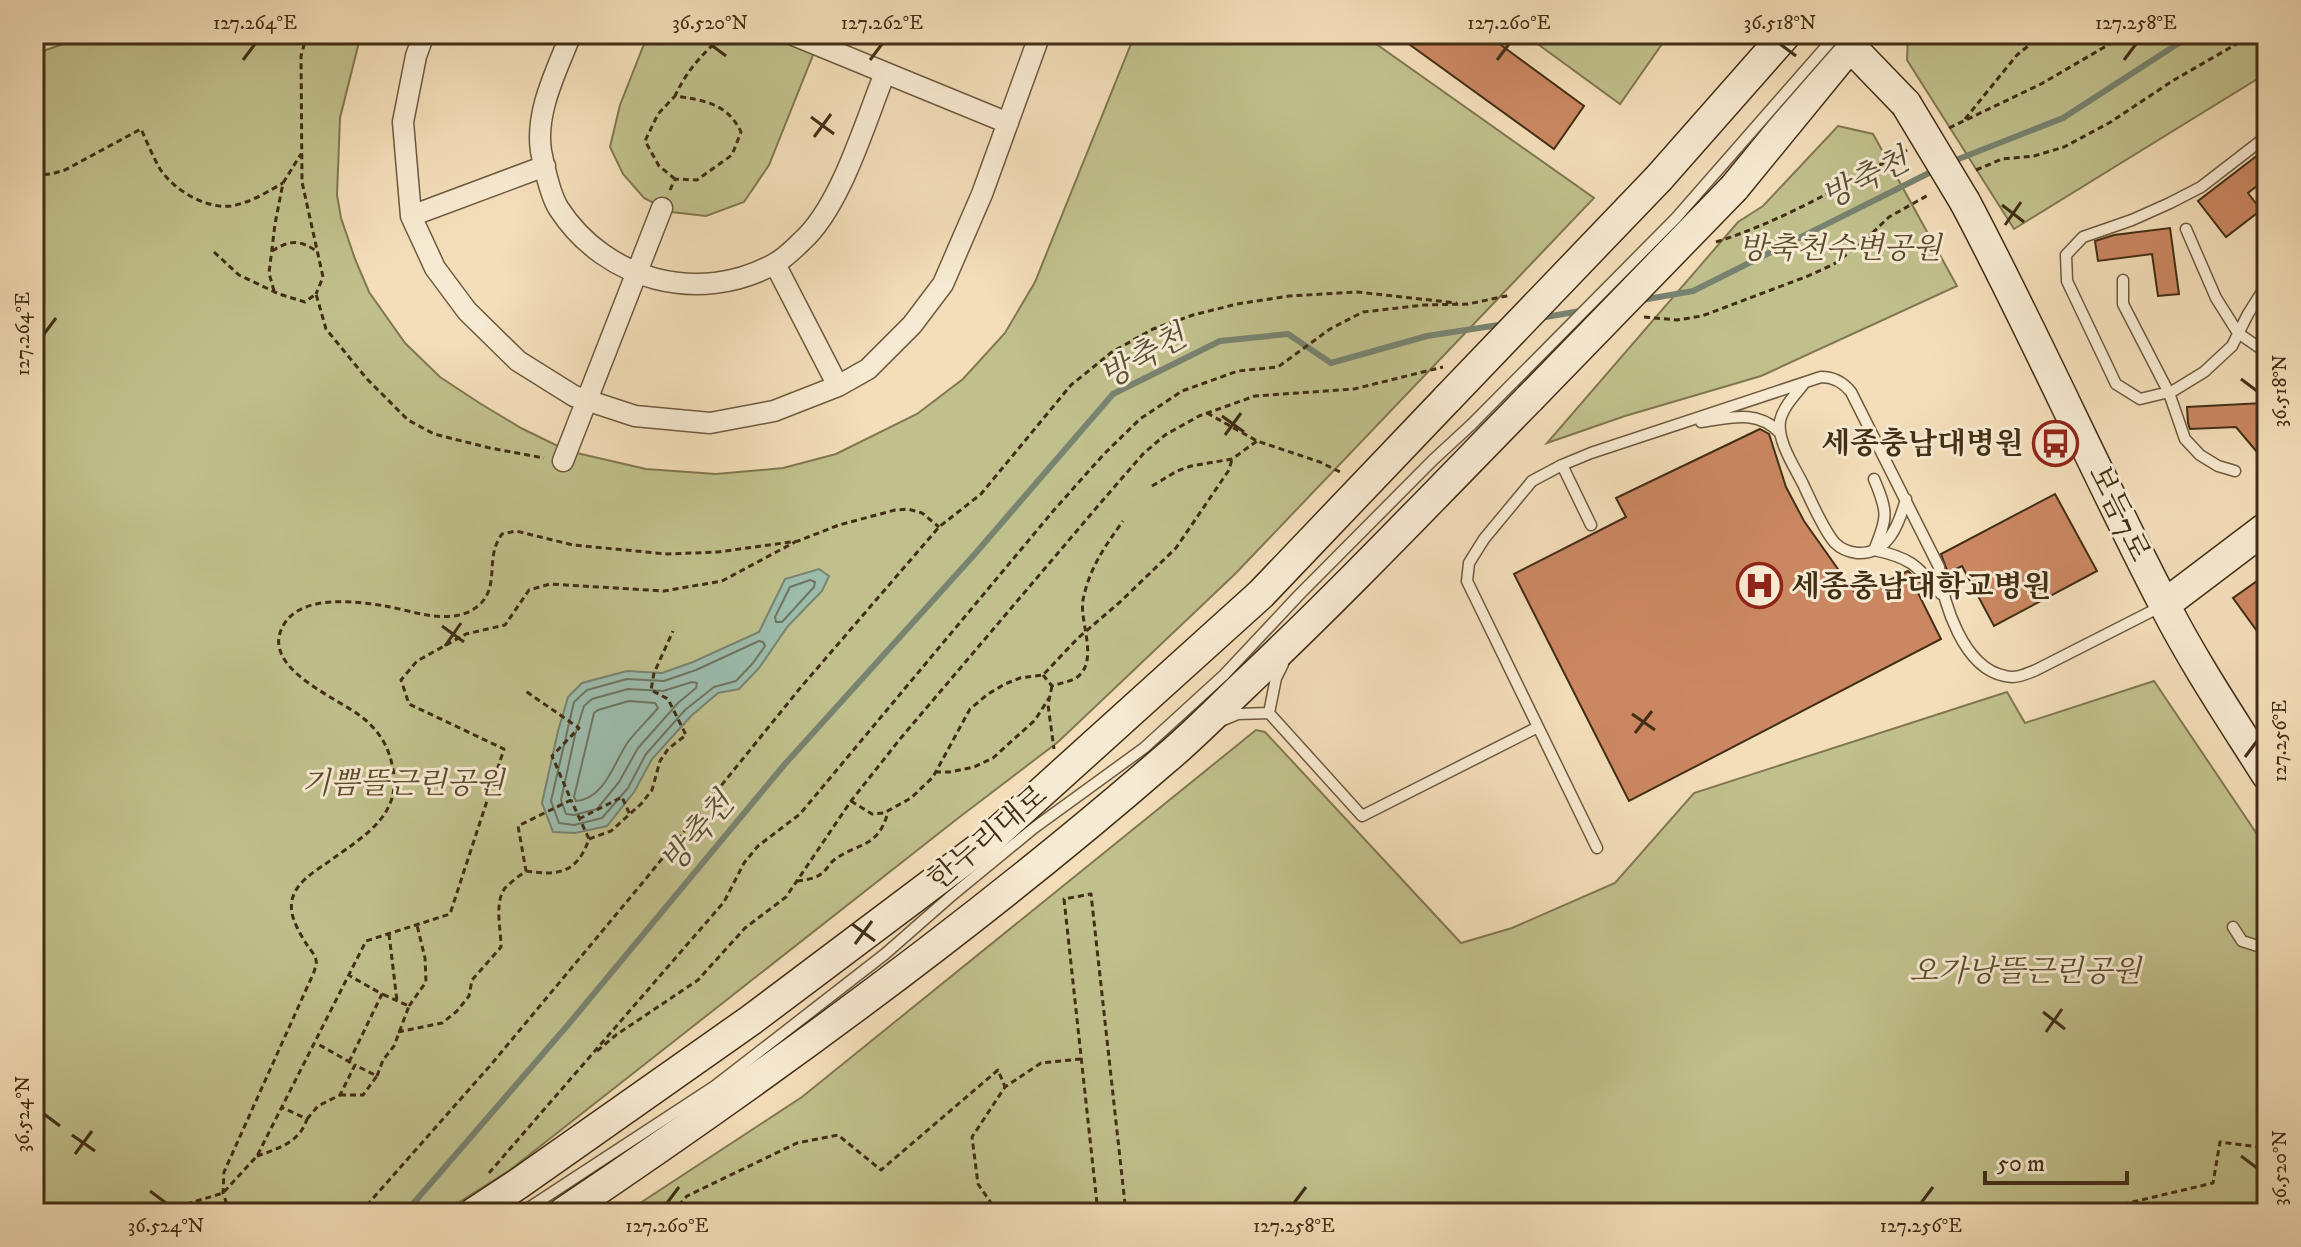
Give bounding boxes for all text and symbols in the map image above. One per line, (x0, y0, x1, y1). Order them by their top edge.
text: 127.264°E (213, 11, 297, 36)
text: 36.520°N (672, 11, 748, 36)
text: 127.262°E (841, 11, 923, 36)
text: 127.260°E (1467, 11, 1551, 36)
text: 36.518°N (1744, 11, 1816, 36)
text: 127.258°E (2095, 11, 2177, 36)
water label: 방축천 (1816, 140, 1918, 219)
park label: 방축천수변공원 (1739, 231, 1943, 268)
text: 127.264°E (11, 292, 36, 376)
water label: 방축천 (1094, 316, 1196, 398)
text: 36.518°N (2268, 355, 2293, 427)
bus stop icon: 세종충남대병원 (2031, 419, 2079, 467)
place label: 세종충남대병원 (1821, 426, 2024, 463)
street label: 보듬7로 (2080, 459, 2158, 568)
hospital icon: 세종충남대학교병원 (1736, 562, 1784, 610)
place label: 세종충남대학교병원 (1791, 569, 2052, 606)
text: 127.256°E (2268, 700, 2293, 782)
park label: 기쁨뜰근린공원 (302, 766, 506, 803)
street label: 한누리대로 (921, 777, 1055, 899)
water label: 방축천 (653, 783, 745, 882)
park label: 오가낭뜰근린공원 (1909, 954, 2143, 991)
text: 36.524°N (11, 1076, 36, 1152)
text: 36.520°N (2268, 1130, 2293, 1206)
scale bar (1985, 1135, 2127, 1185)
text: 50 m (1997, 1149, 2045, 1179)
text: 36.524°N (128, 1214, 204, 1239)
text: 127.260°E (625, 1214, 709, 1239)
text: 127.258°E (1253, 1214, 1335, 1239)
text: 127.256°E (1880, 1214, 1962, 1239)

